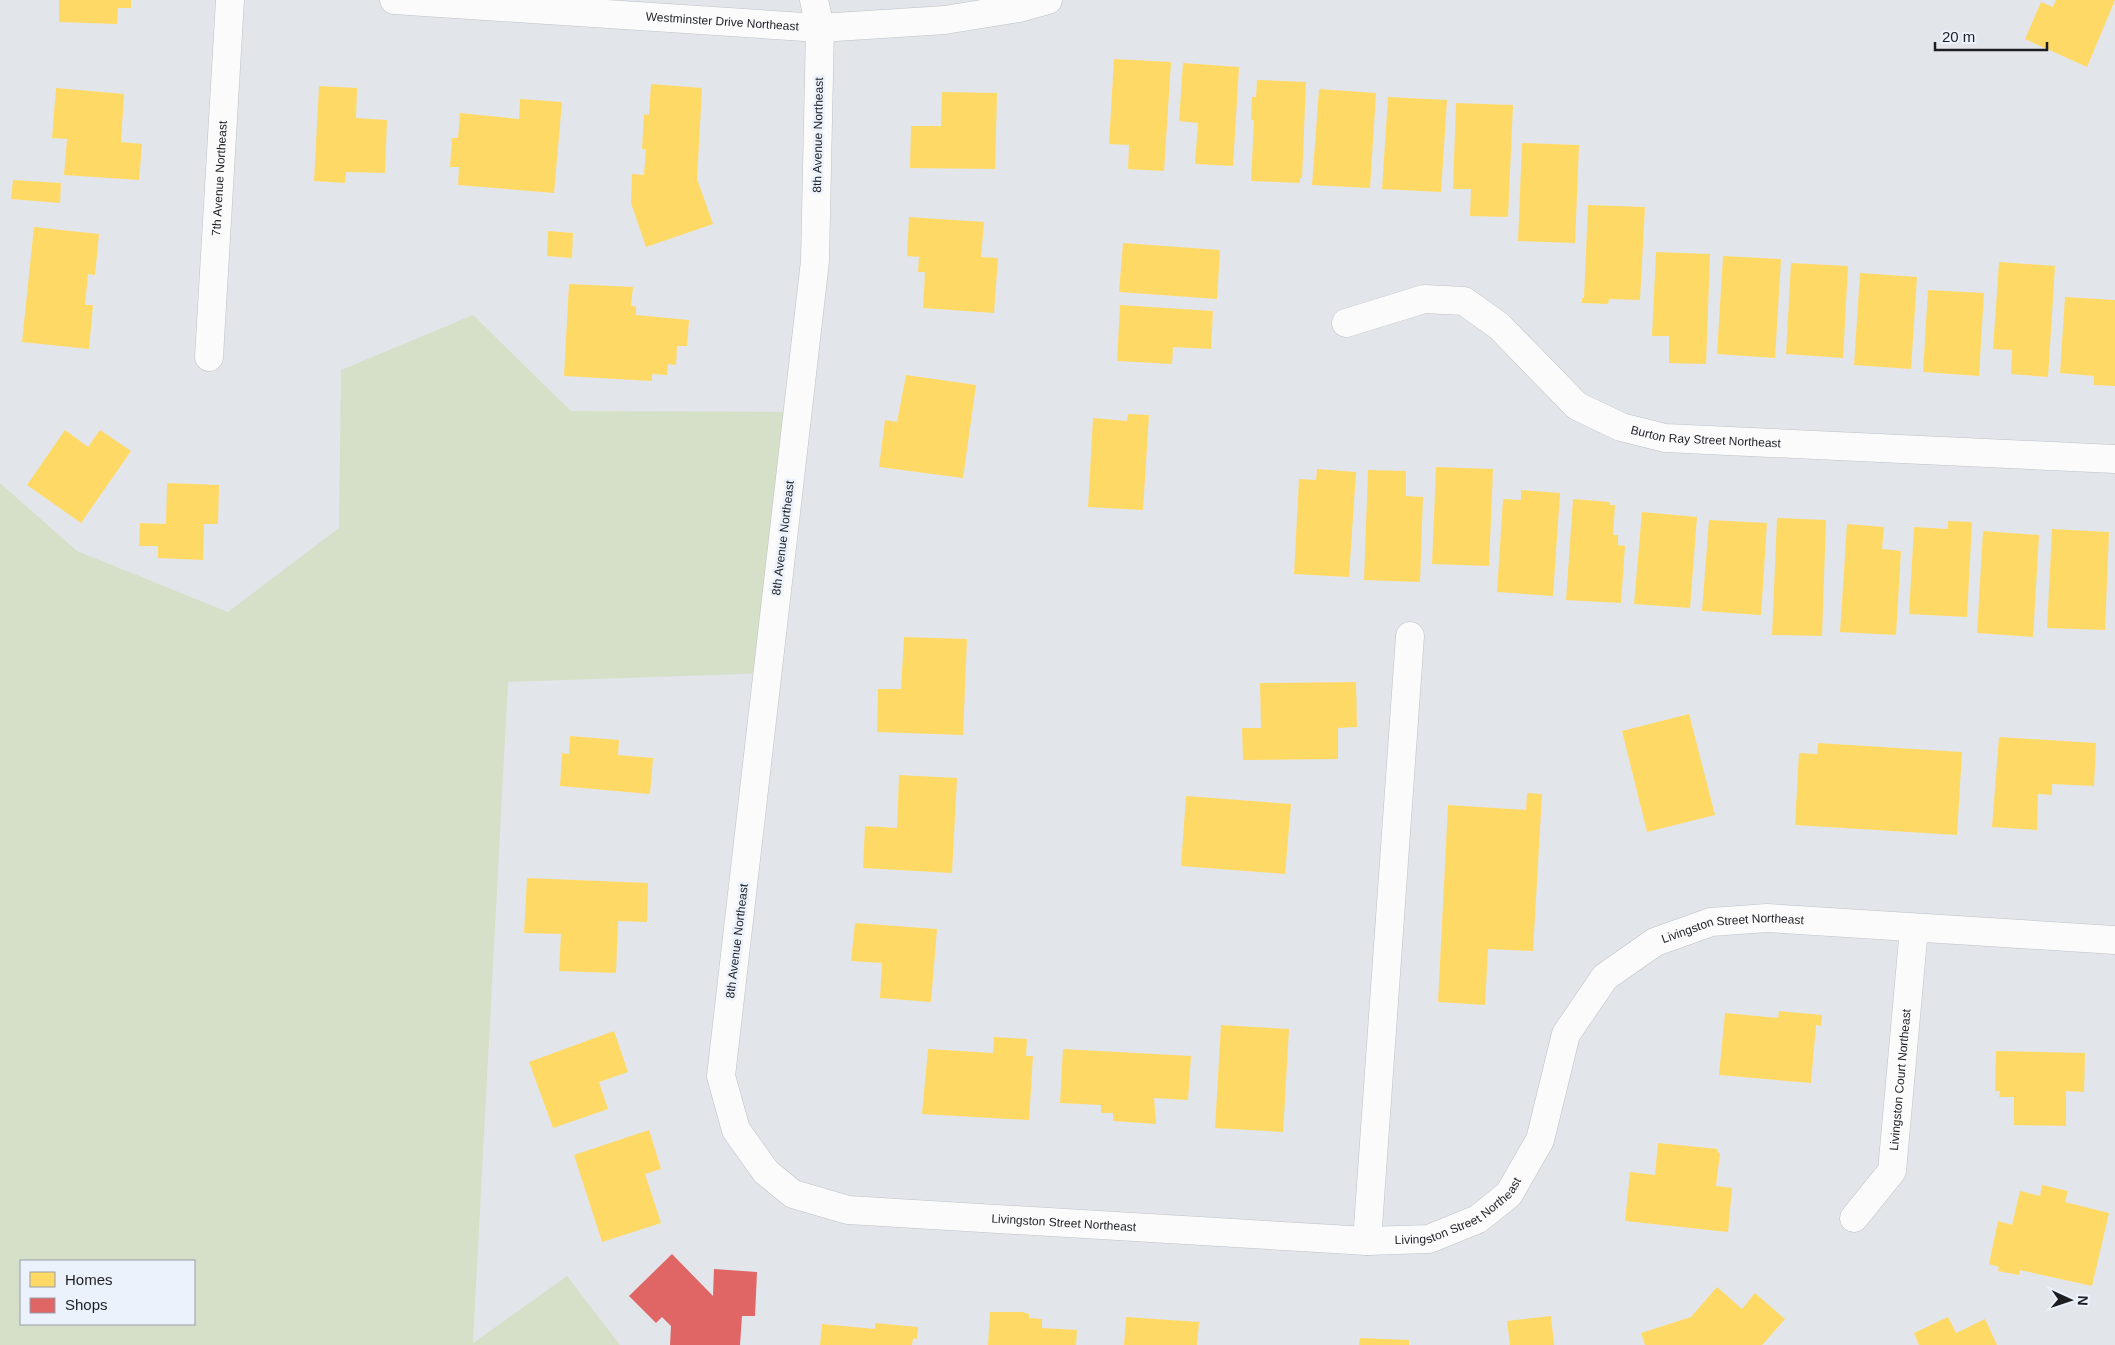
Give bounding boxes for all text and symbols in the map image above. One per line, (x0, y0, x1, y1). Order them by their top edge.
street label: Westminster Drive Northeast (645, 10, 800, 34)
scale bar (1935, 20, 2048, 52)
text: 20 m (1942, 28, 1975, 45)
street label: 8th Avenue Northeast (810, 77, 826, 193)
street label: 7th Avenue Northeast (209, 120, 230, 236)
street label: Burton Ray Street Northeast (1629, 423, 1782, 450)
street label: 8th Avenue Northeast (769, 479, 797, 596)
street label: 8th Avenue Northeast (723, 882, 751, 999)
street label: Livingston Street Northeast (1660, 911, 1805, 946)
street label: Livingston Court Northeast (1887, 1008, 1914, 1151)
street label: Livingston Street Northeast (1394, 1174, 1524, 1247)
street label: Livingston Street Northeast (991, 1212, 1137, 1234)
legend (20, 1260, 195, 1325)
text: Homes (65, 1271, 113, 1288)
north arrow (2045, 1275, 2095, 1325)
text: N (2075, 1295, 2091, 1306)
text: Shops (65, 1296, 108, 1313)

